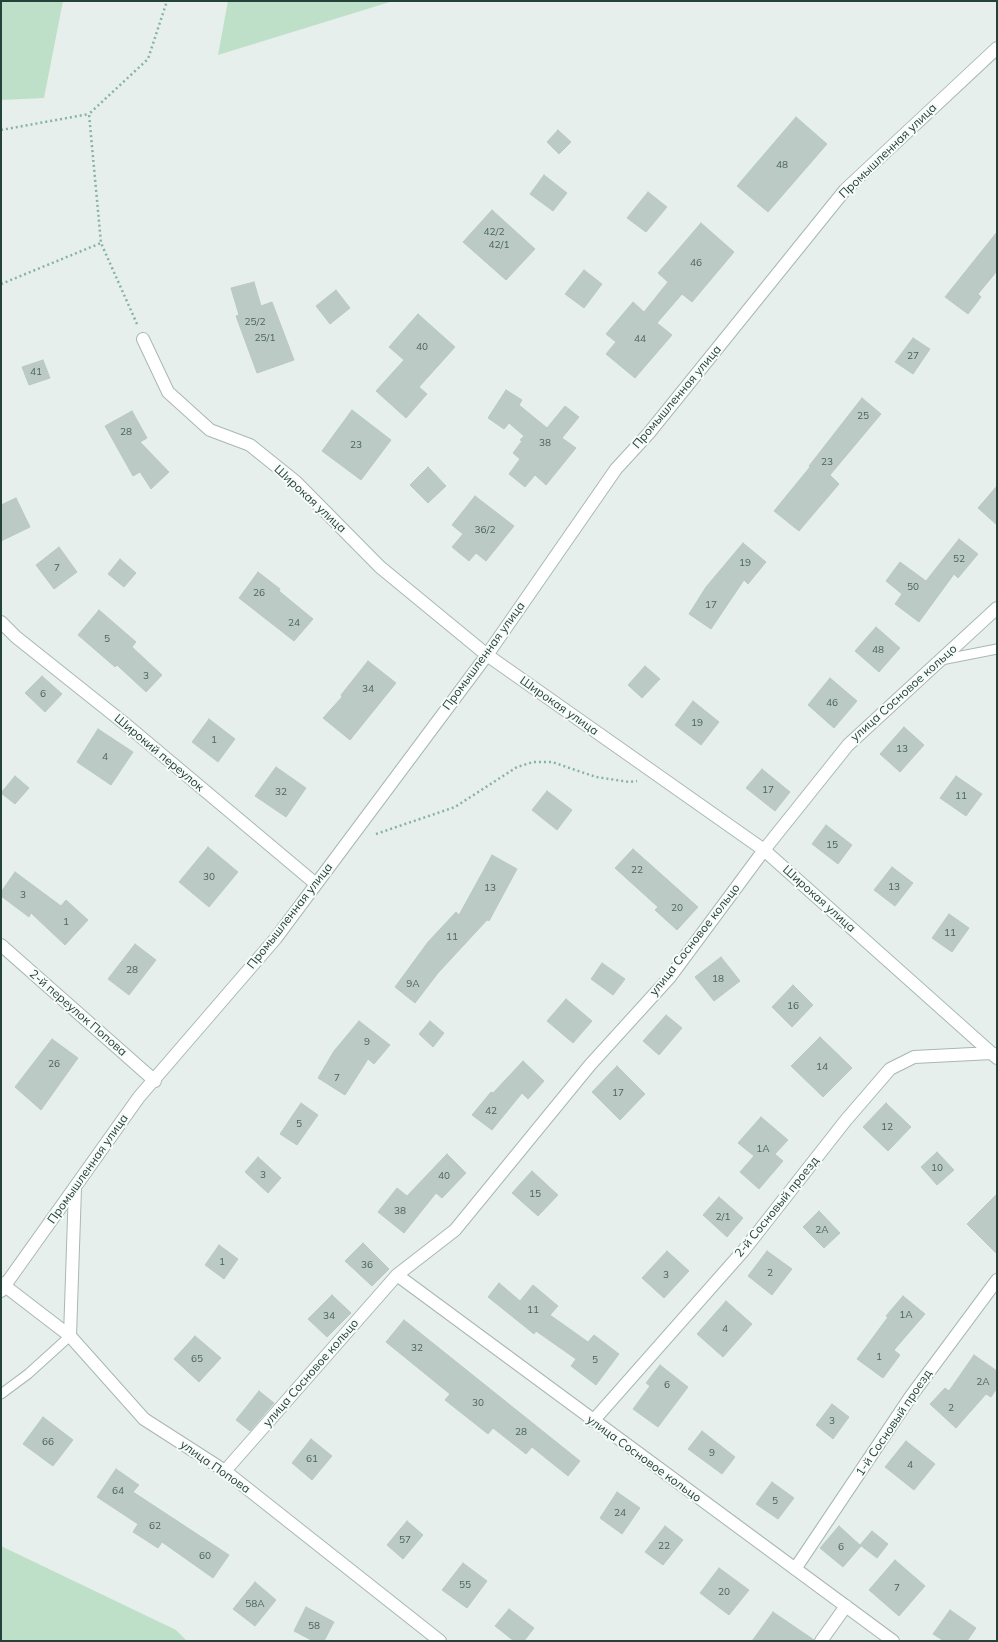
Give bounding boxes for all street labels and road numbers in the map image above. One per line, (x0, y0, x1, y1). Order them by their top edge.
street label: Промышленная улица (836, 101, 940, 201)
street label: Промышленная улица (630, 342, 724, 452)
street label: Широкая улица (271, 462, 349, 536)
street label: Промышленная улица (440, 599, 528, 713)
street label: улица Сосновое кольцо (848, 641, 960, 745)
street label: Широкая улица (517, 673, 601, 739)
street label: Широкий переулок (111, 711, 207, 795)
street label: Промышленная улица (244, 860, 336, 972)
street label: Широкая улица (780, 863, 858, 935)
street label: улица Сосновое кольцо (647, 881, 743, 999)
street label: 2-й переулок Попова (26, 967, 130, 1059)
street label: Промышленная улица (45, 1111, 131, 1227)
street label: 2-й Сосновый проезд (732, 1154, 822, 1260)
street label: улица Сосновое кольцо (260, 1316, 362, 1430)
street label: 1-й Сосновый проезд (853, 1367, 935, 1479)
street label: улица Сосновое кольцо (584, 1413, 704, 1505)
street label: улица Попова (177, 1437, 253, 1497)

